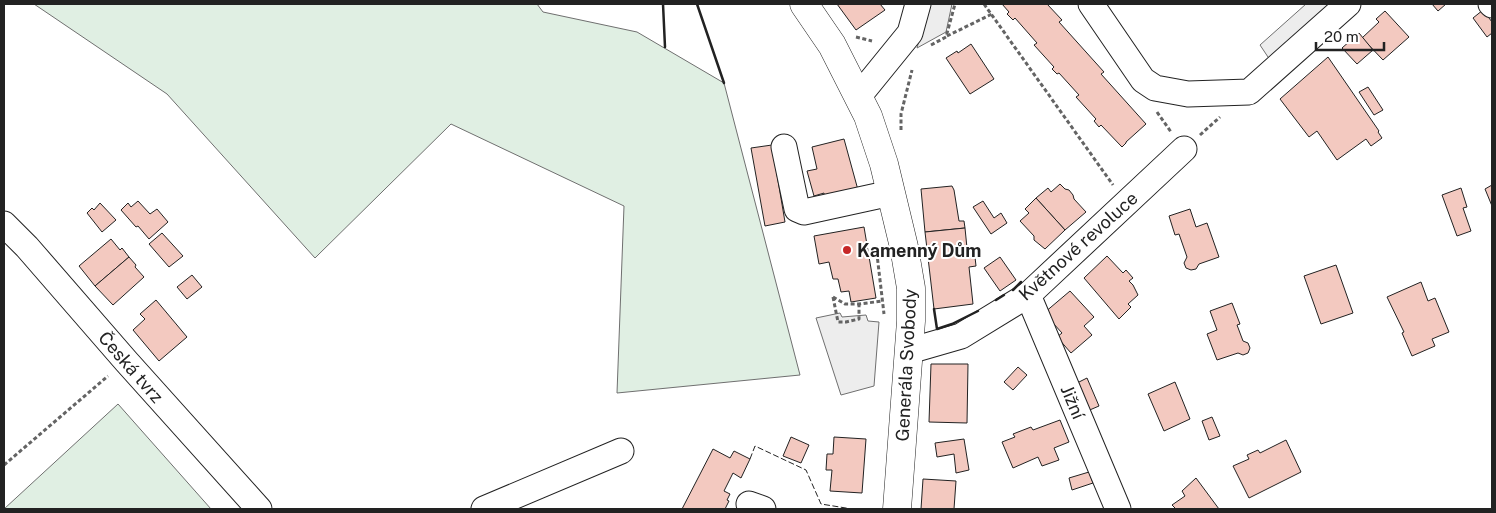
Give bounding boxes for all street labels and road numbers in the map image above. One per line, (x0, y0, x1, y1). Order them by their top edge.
street label: Květnové revoluce (1014, 187, 1142, 305)
street label: Generála Svobody (892, 288, 921, 442)
street label: Česká tvrz (94, 327, 168, 407)
street label: Jižní (1057, 382, 1090, 423)

